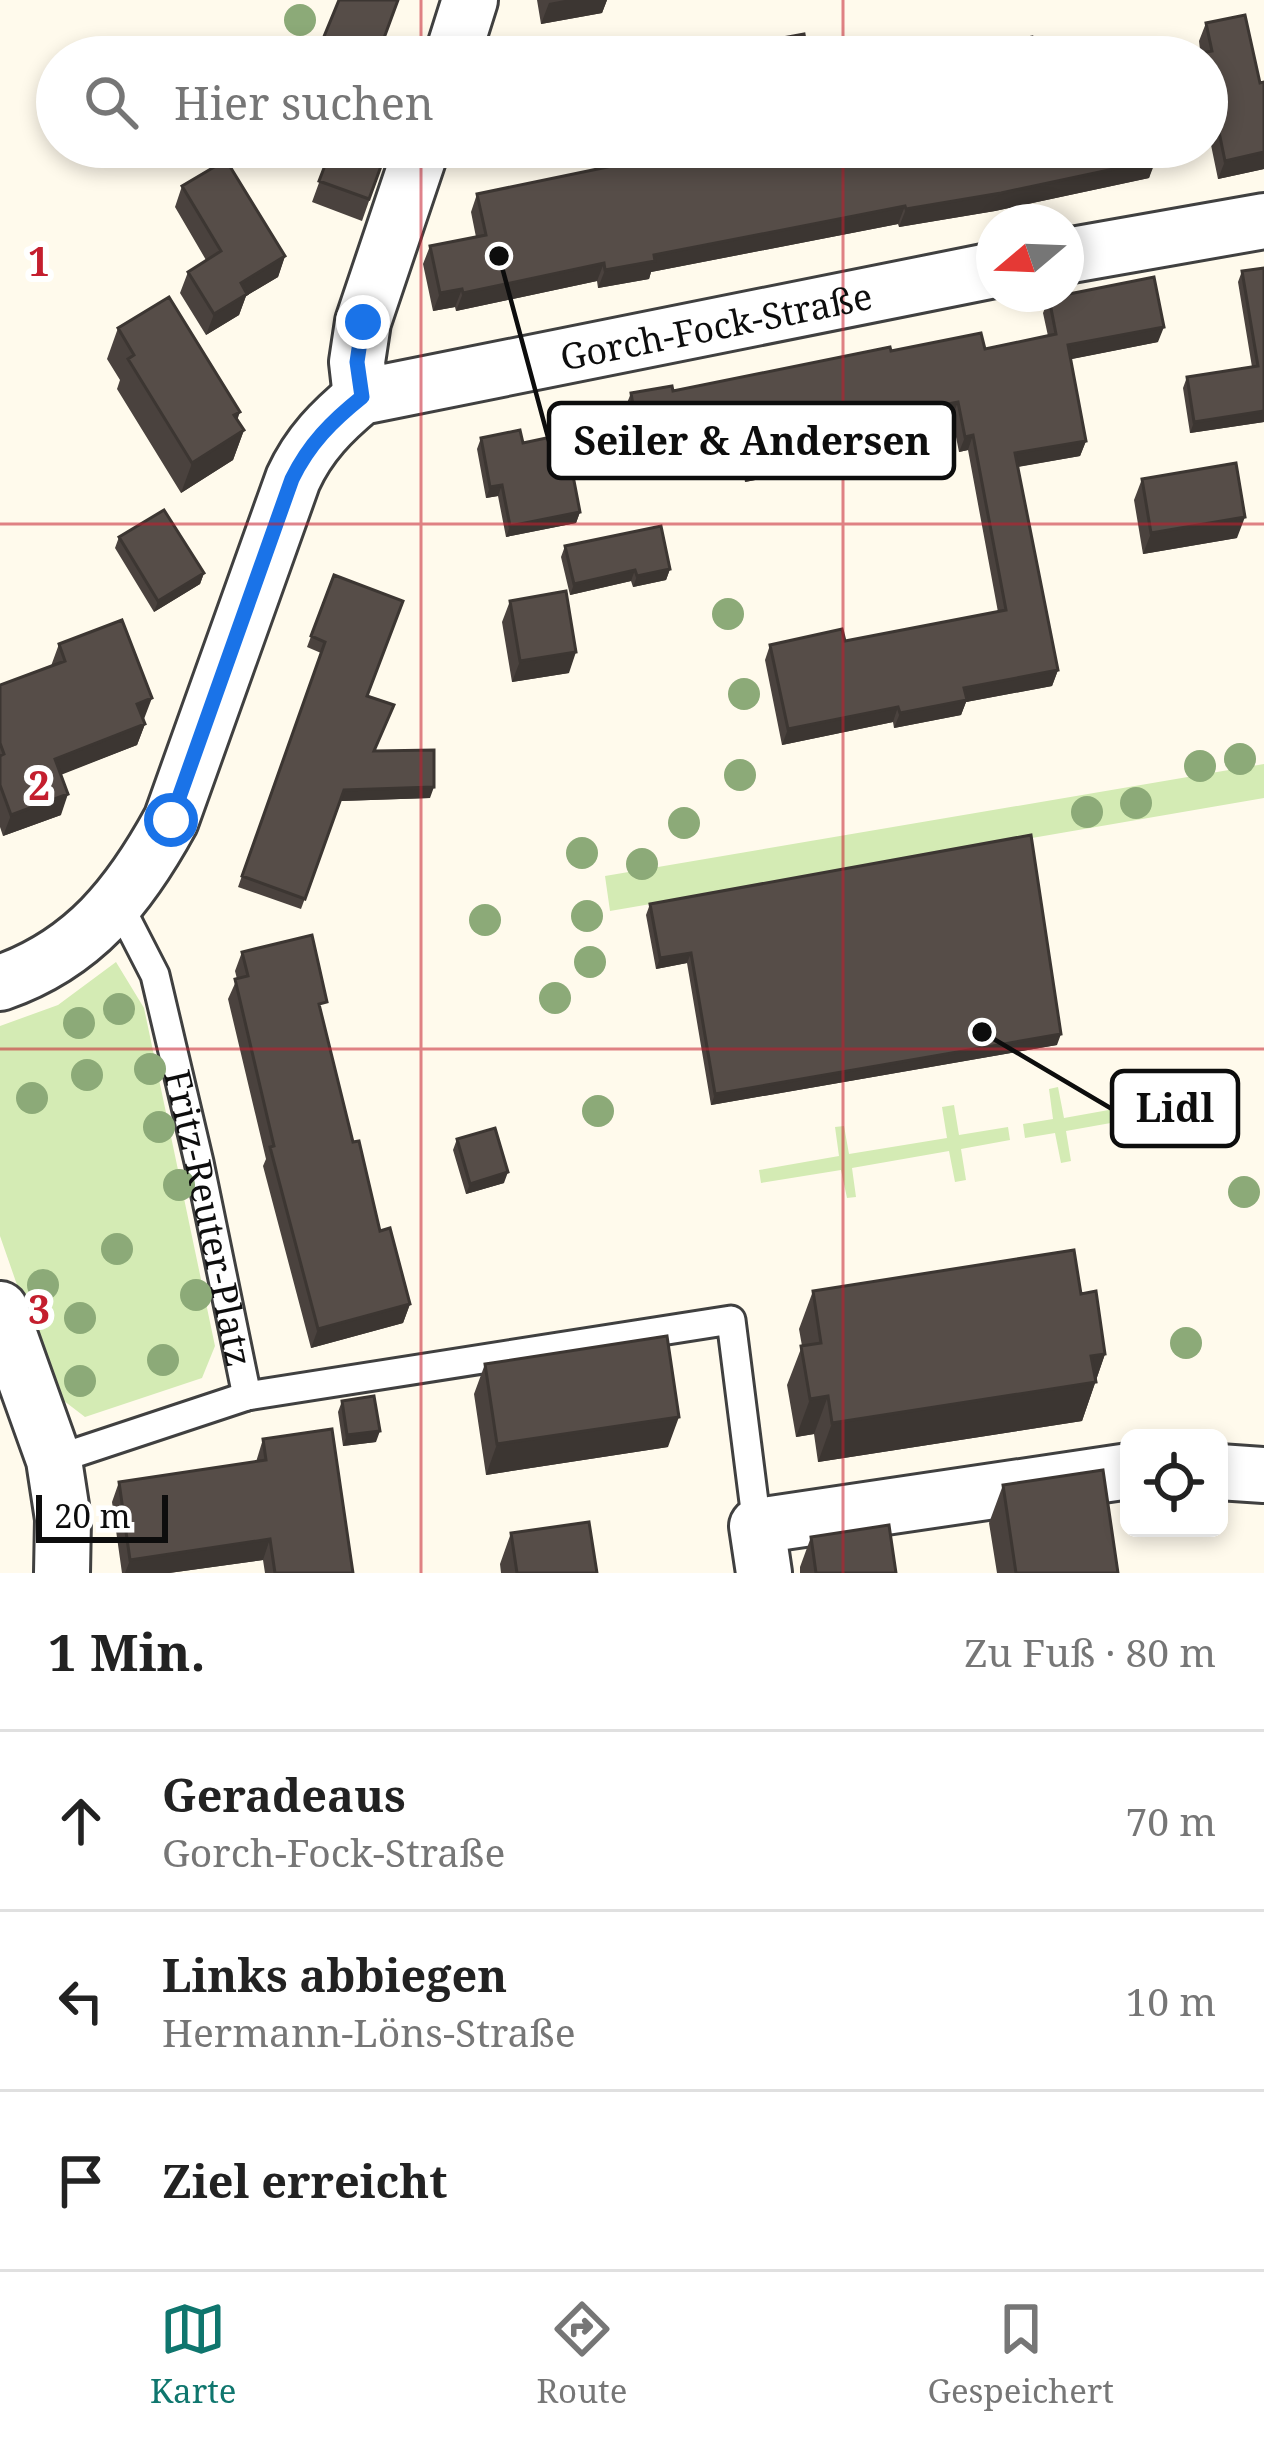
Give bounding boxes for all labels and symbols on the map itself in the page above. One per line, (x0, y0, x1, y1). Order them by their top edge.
north arrow (976, 204, 1084, 312)
text: 1 (28, 234, 50, 287)
street label: Gorch-Fock-Straße (556, 271, 876, 381)
route end (336, 295, 390, 349)
callout: Seiler & Andersen (549, 403, 954, 478)
text: Seiler & Andersen (573, 413, 931, 466)
text: 2 (28, 758, 50, 811)
route start (144, 793, 198, 847)
street label: Fritz-Reuter-Platz (154, 1065, 265, 1371)
callout: Lidl (1112, 1071, 1238, 1146)
text: Lidl (1136, 1080, 1214, 1133)
text: 3 (28, 1282, 50, 1335)
scale bar (36, 1489, 168, 1542)

